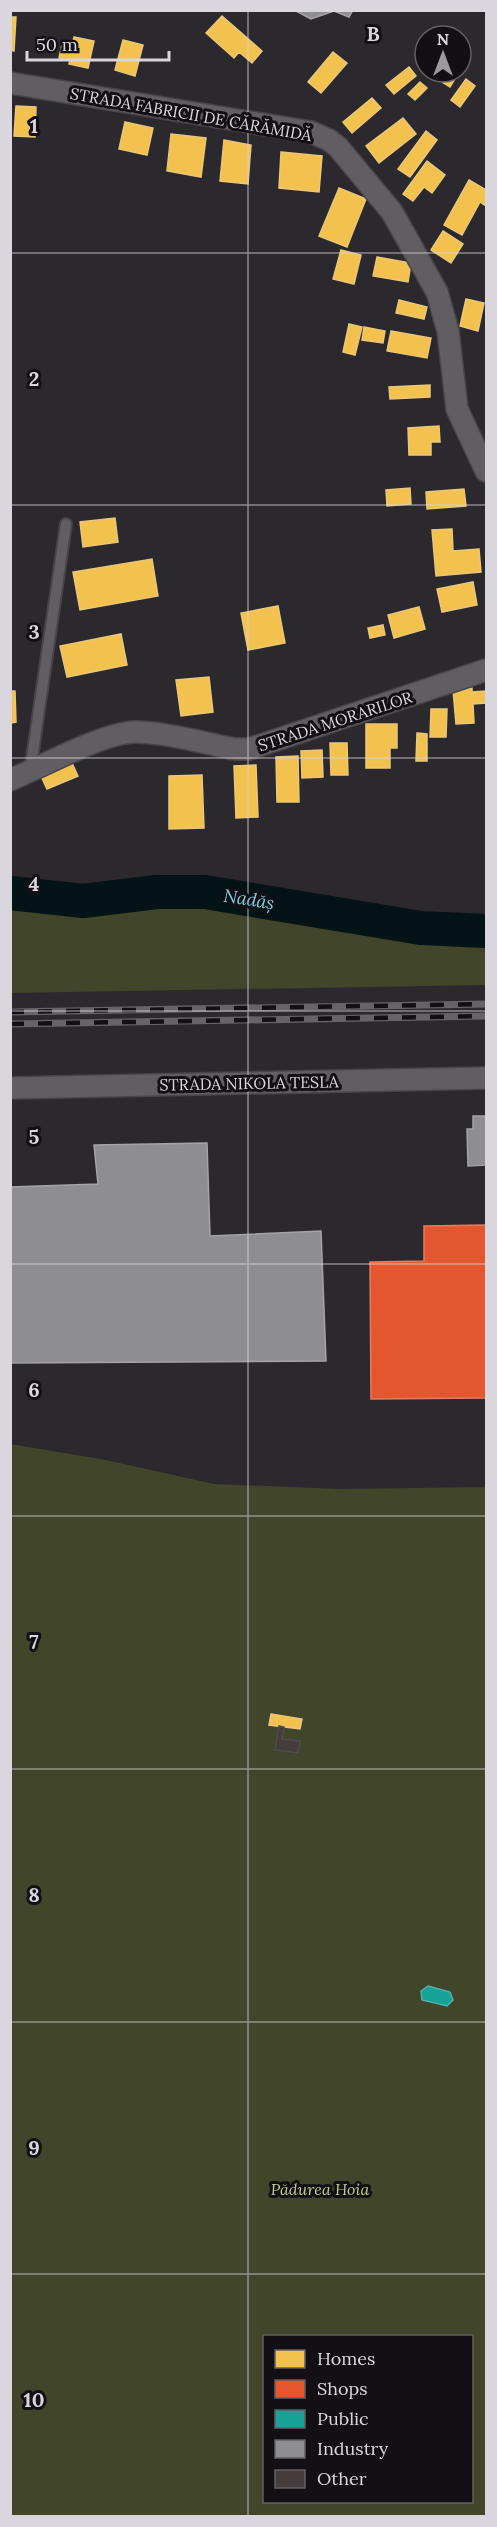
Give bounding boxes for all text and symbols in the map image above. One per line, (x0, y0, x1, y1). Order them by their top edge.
text: B (366, 21, 380, 46)
scale bar (27, 24, 170, 62)
north arrow (413, 24, 473, 84)
text: N (437, 29, 449, 49)
text: 50 m (36, 33, 78, 56)
street label: STRADA FABRICII DE CĂRĂMIDĂ (69, 83, 314, 145)
text: 1 (30, 113, 38, 138)
text: 2 (29, 366, 39, 391)
text: 3 (28, 619, 40, 644)
street label: STRADA MORARILOR (255, 686, 416, 755)
text: 4 (29, 871, 40, 896)
water label: Nadăș (222, 884, 276, 914)
street label: STRADA NIKOLA TESLA (159, 1071, 340, 1095)
text: 5 (29, 1124, 40, 1149)
text: 6 (28, 1377, 40, 1402)
text: 7 (29, 1629, 39, 1654)
text: 8 (28, 1882, 40, 1907)
text: 9 (28, 2135, 40, 2160)
park label: Pădurea Hoia (271, 2179, 369, 2199)
legend (263, 2335, 473, 2503)
text: Homes (317, 2347, 375, 2370)
text: Shops (317, 2377, 368, 2400)
text: 10 (24, 2387, 44, 2412)
text: Public (317, 2407, 369, 2430)
text: Industry (317, 2437, 389, 2460)
text: Other (317, 2467, 367, 2490)

